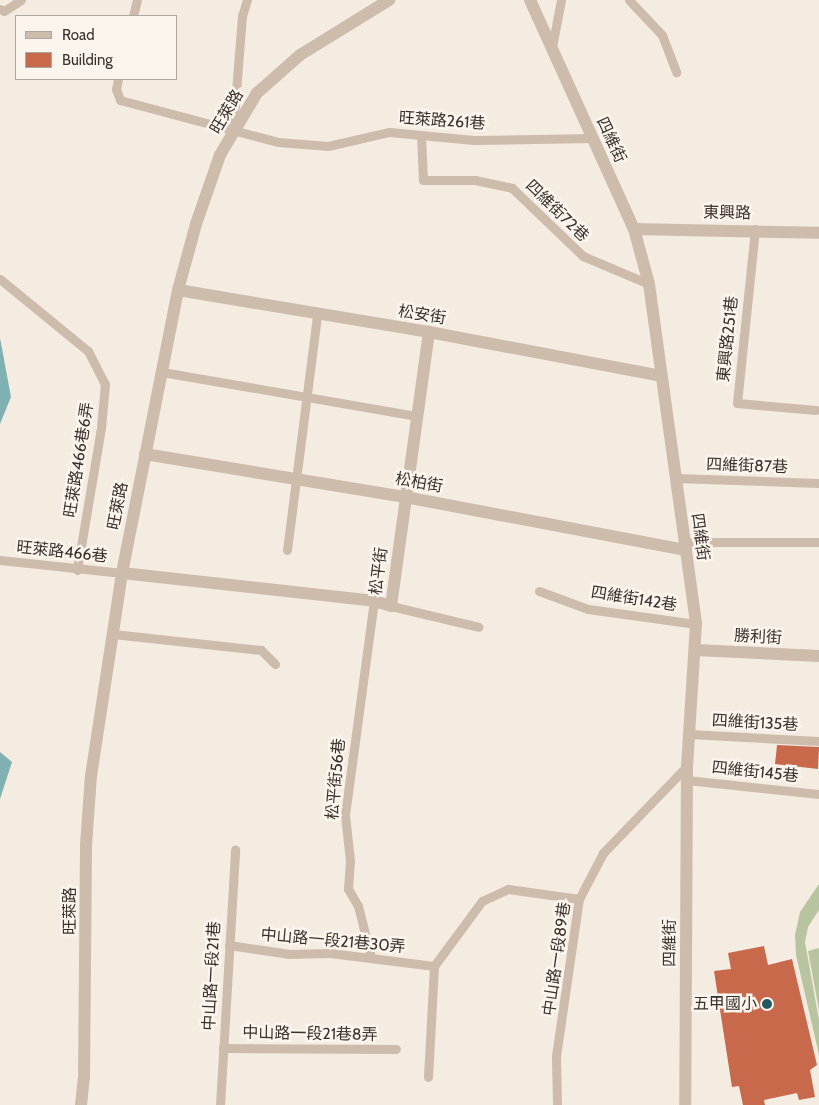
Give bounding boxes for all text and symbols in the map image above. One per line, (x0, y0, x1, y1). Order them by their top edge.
legend (15, 15, 178, 80)
text: Road (62, 26, 95, 44)
text: Building (62, 51, 113, 69)
street label: 旺萊路 (206, 86, 248, 138)
street label: 旺萊路261巷 (398, 108, 486, 134)
street label: 四維街 (592, 114, 630, 166)
street label: 四維街72巷 (521, 176, 593, 246)
street label: 東興路 (703, 203, 751, 223)
street label: 東興路251巷 (714, 295, 742, 383)
street label: 松安街 (397, 302, 447, 328)
street label: 旺萊路466巷6弄 (60, 401, 98, 519)
street label: 四維街87巷 (706, 455, 788, 477)
street label: 松柏街 (394, 469, 444, 497)
street label: 旺萊路 (104, 481, 132, 531)
street label: 四維街 (687, 512, 713, 562)
street label: 旺萊路466巷 (16, 538, 108, 566)
street label: 松平街 (367, 546, 391, 596)
street label: 四維街142巷 (590, 583, 678, 615)
street label: 勝利街 (734, 626, 782, 648)
street label: 四維街135巷 (711, 711, 799, 735)
street label: 松平街56巷 (323, 737, 349, 821)
street label: 四維街145巷 (711, 758, 799, 786)
street label: 旺萊路 (60, 887, 80, 935)
street label: 中山路一段89巷 (540, 901, 574, 1017)
street label: 四維街 (660, 919, 680, 967)
street label: 中山路一段21巷 (200, 921, 224, 1031)
street label: 中山路一段21巷30弄 (260, 925, 406, 957)
place label: 五甲國小 (693, 994, 757, 1014)
marker: 五甲國小 (761, 998, 773, 1010)
street label: 中山路一段21巷8弄 (242, 1023, 378, 1045)

